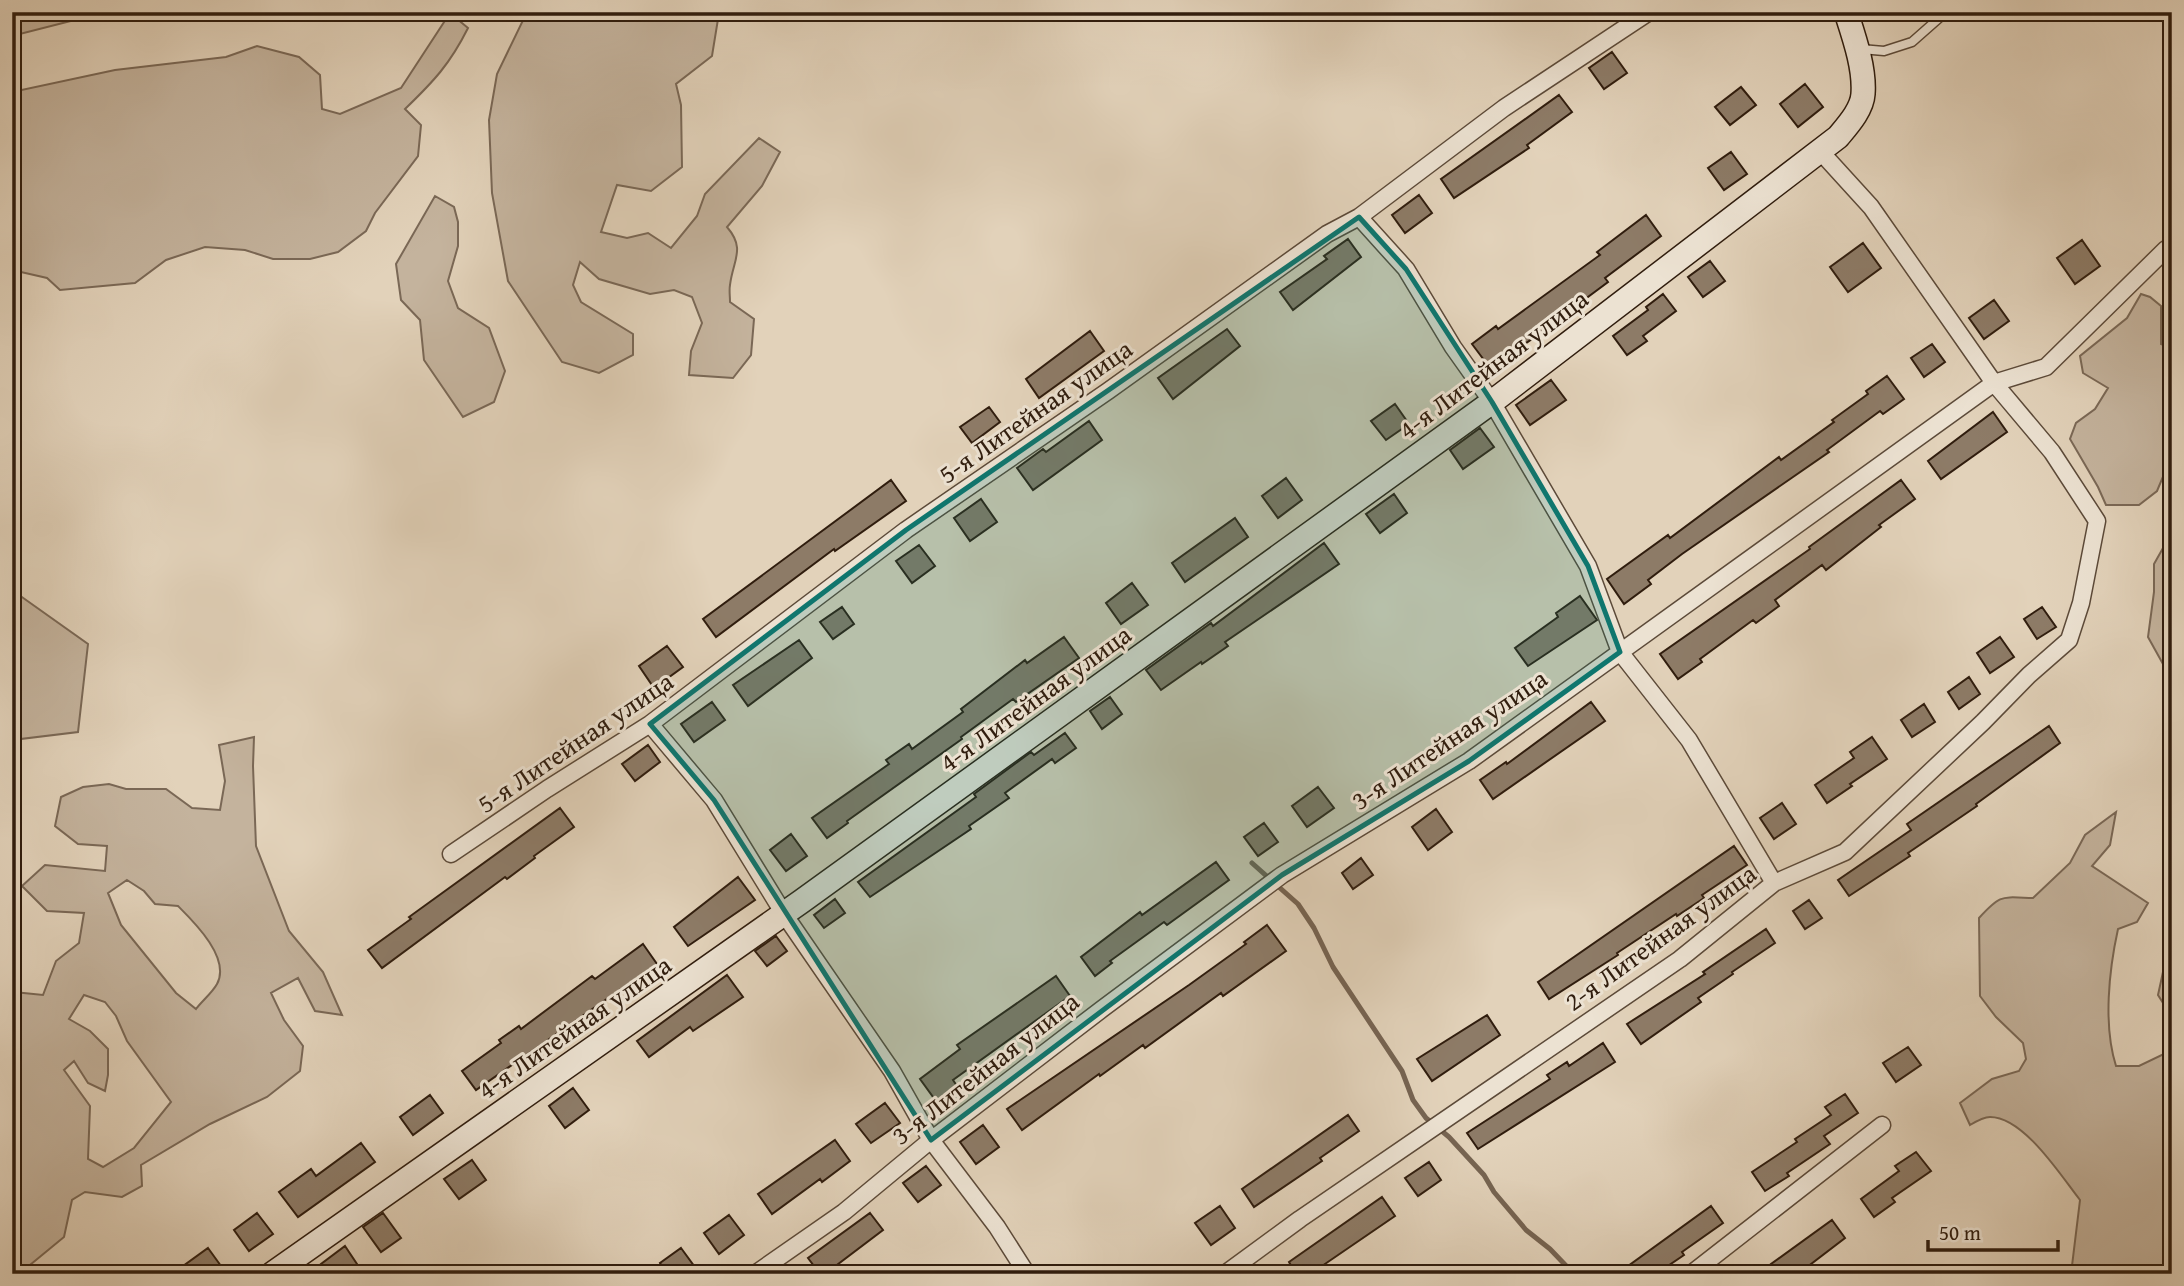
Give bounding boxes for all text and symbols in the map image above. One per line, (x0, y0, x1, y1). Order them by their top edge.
street label: 4-я Литейная улица (1390, 279, 1597, 449)
street label: 5-я Литейная улица (930, 329, 1141, 493)
street label: 4-я Литейная улица (931, 615, 1140, 781)
street label: 3-я Литейная улица (1343, 658, 1555, 819)
street label: 5-я Литейная улица (469, 661, 681, 822)
street label: 2-я Литейная улица (1556, 854, 1765, 1020)
street label: 4-я Литейная улица (469, 945, 680, 1109)
street label: 3-я Литейная улица (883, 982, 1088, 1154)
scale bar (1928, 1209, 2058, 1253)
text: 50 m (1939, 1217, 1981, 1248)

